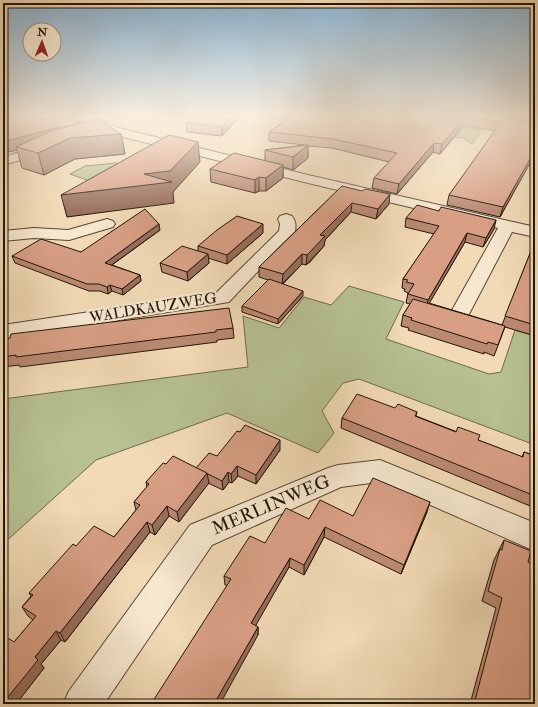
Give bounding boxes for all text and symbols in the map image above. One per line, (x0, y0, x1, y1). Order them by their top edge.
north arrow (22, 22, 62, 62)
text: N (36, 26, 49, 39)
street label: WALDKAUZWEG (87, 288, 219, 328)
street label: MERLINWEG (208, 470, 334, 540)

